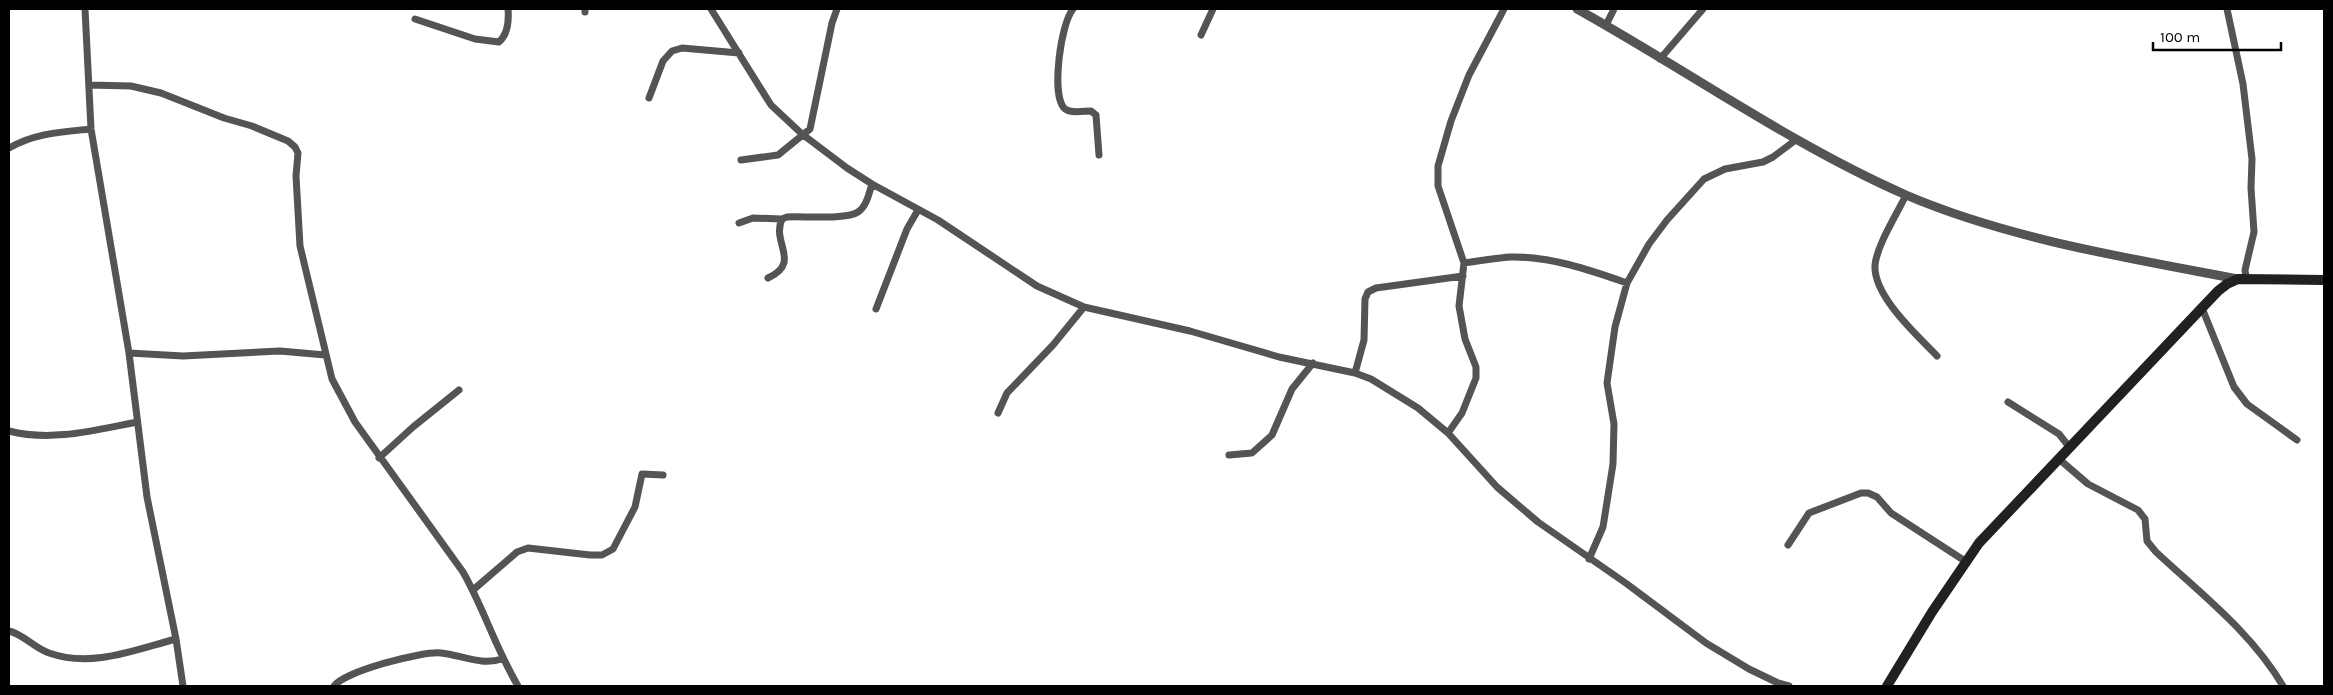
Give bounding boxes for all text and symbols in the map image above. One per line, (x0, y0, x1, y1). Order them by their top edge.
scale bar (2153, 20, 2280, 52)
text: 100 m (2160, 28, 2200, 46)

